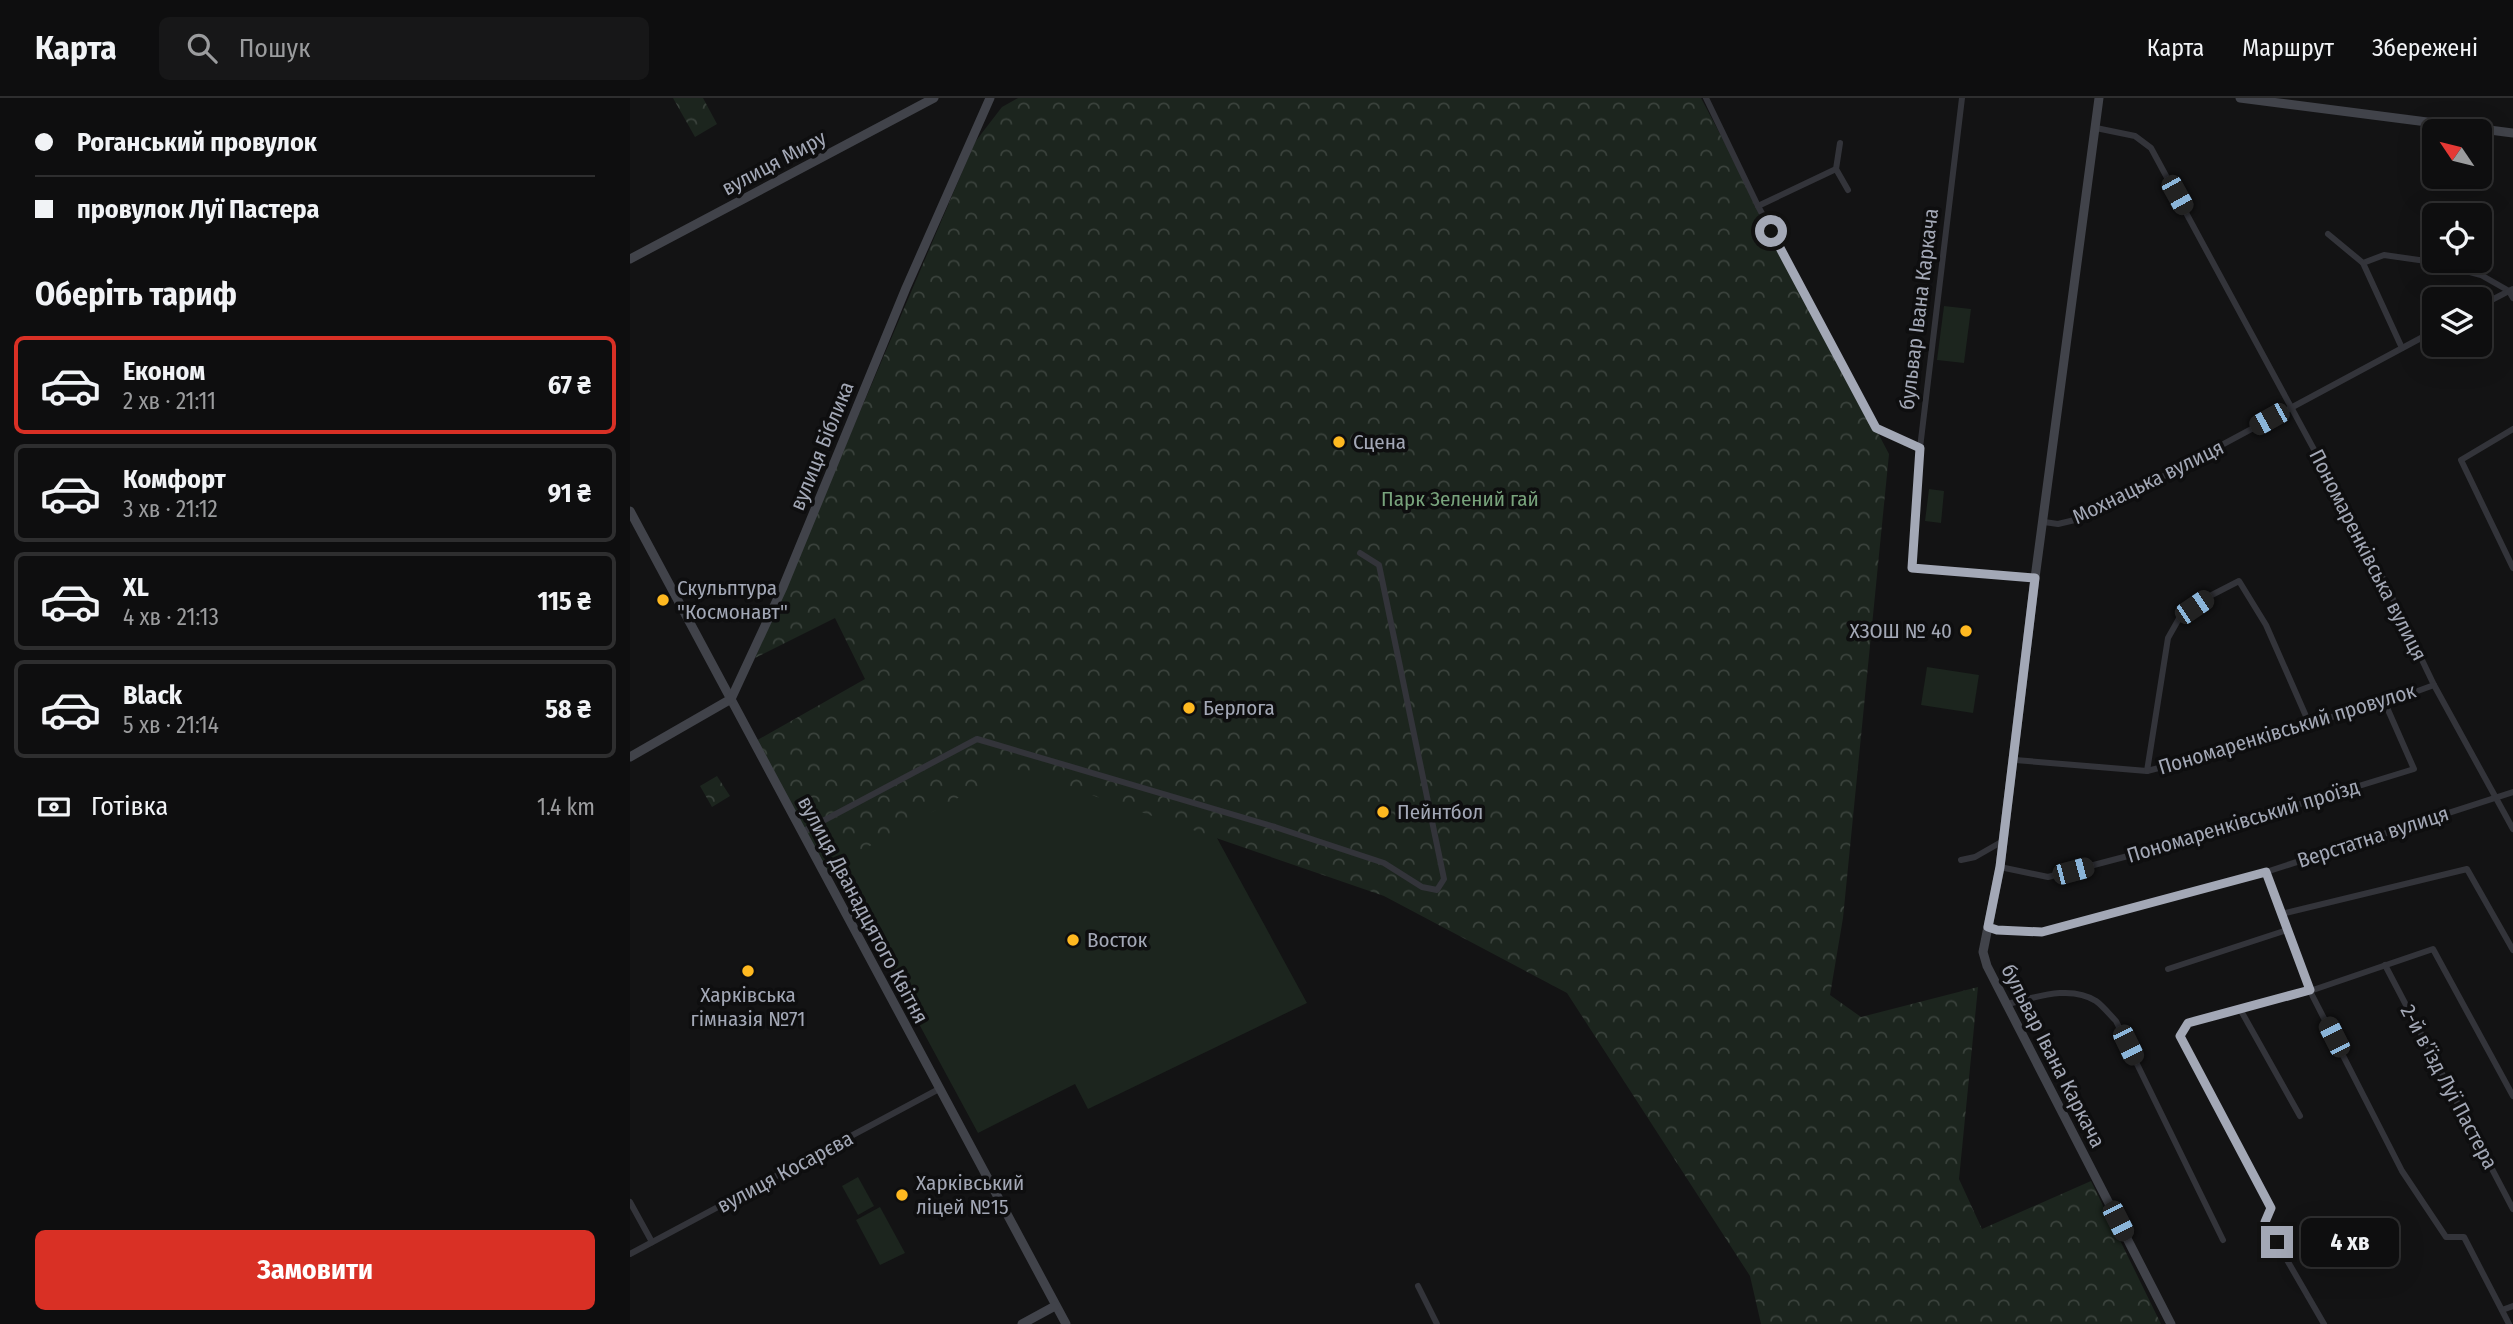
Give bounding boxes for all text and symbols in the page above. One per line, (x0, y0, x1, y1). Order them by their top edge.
search box (159, 17, 649, 80)
text: Карта (35, 28, 117, 68)
icon: search (183, 29, 221, 67)
text: Пошук (239, 33, 310, 64)
text: Карта (2147, 34, 2204, 62)
text: Маршрут (2242, 34, 2334, 62)
text: Збережені (2372, 34, 2478, 62)
north arrow (2422, 119, 2492, 189)
map controls (2422, 119, 2492, 357)
street label: вулиця Миру (717, 124, 831, 201)
text: Роганський провулок (77, 127, 317, 158)
car (2158, 172, 2197, 218)
text: провулок Луї Пастера (77, 194, 319, 225)
button: locate (2422, 203, 2492, 273)
street label: бульвар Івана Каркача (1894, 207, 1944, 411)
route start (1755, 215, 1787, 247)
text: Оберіть тариф (35, 275, 237, 313)
button: layers (2422, 287, 2492, 357)
icon: car (39, 354, 102, 417)
text: Економ (123, 356, 205, 387)
text: 67 ₴ (548, 370, 591, 401)
street label: вулиця Біблика (784, 378, 860, 514)
text: 2 хв · 21:11 (123, 387, 216, 415)
car (2246, 400, 2293, 438)
place label: Сцена (1353, 429, 1406, 455)
marker: Сцена (1331, 434, 1347, 450)
street label: Мохнацька вулиця (2068, 434, 2228, 530)
street label: Пономаренківська вулиця (2303, 445, 2433, 665)
icon: car (39, 462, 102, 525)
text: Комфорт (123, 464, 226, 495)
text: 91 ₴ (548, 478, 591, 509)
park label: Парк Зелений гай (1381, 486, 1539, 512)
text: 3 хв · 21:12 (123, 495, 218, 523)
icon: car (39, 570, 102, 633)
text: XL (123, 572, 149, 603)
place label: Скульптура "Космонавт" (677, 575, 788, 625)
text: 115 ₴ (538, 586, 591, 617)
car (2171, 587, 2218, 627)
marker: Скульптура "Космонавт" (655, 592, 671, 608)
text: 4 хв · 21:13 (123, 603, 219, 631)
place label: ХЗОШ № 40 (1849, 618, 1952, 644)
marker: ХЗОШ № 40 (1958, 623, 1974, 639)
street label: Пономаренківський провулок (2155, 677, 2419, 781)
icon: car (39, 678, 102, 741)
text: Black (123, 680, 182, 711)
text: 58 ₴ (545, 694, 591, 725)
place label: Берлога (1203, 695, 1275, 721)
marker: Берлога (1181, 700, 1197, 716)
text: 5 хв · 21:14 (123, 711, 219, 739)
street label: Пономаренківський проїзд (2124, 773, 2362, 869)
icon: cash (35, 788, 73, 826)
text: Готівка (91, 791, 168, 822)
street label: вулиця Дванадцятого Квітня (792, 792, 934, 1028)
text: 1.4 km (537, 793, 595, 821)
place label: Пейнтбол (1397, 799, 1483, 825)
street label: Верстатна вулиця (2294, 800, 2452, 874)
marker: Пейнтбол (1375, 804, 1391, 820)
car (2050, 855, 2097, 887)
place label: Восток (1087, 927, 1148, 953)
marker: Восток (1065, 932, 1081, 948)
street label: бульвар Івана Каркача (1995, 960, 2111, 1152)
marker: Харківська гімназія №71 (740, 963, 756, 979)
place label: Харківська гімназія №71 (691, 982, 805, 1032)
street label: 2-й в’їзд Луї Пастера (2395, 1000, 2503, 1174)
car (2316, 1014, 2353, 1060)
car (2110, 1022, 2147, 1068)
street label: вулиця Косарєва (713, 1125, 857, 1219)
place label: Харківський ліцей №15 (916, 1170, 1024, 1220)
marker: Харківський ліцей №15 (894, 1187, 910, 1203)
car (2100, 1198, 2137, 1244)
callout: 4 хв (2302, 1218, 2400, 1266)
route end (2261, 1226, 2293, 1258)
text: 4 хв (2330, 1228, 2370, 1256)
button: Замовити (35, 1230, 595, 1310)

